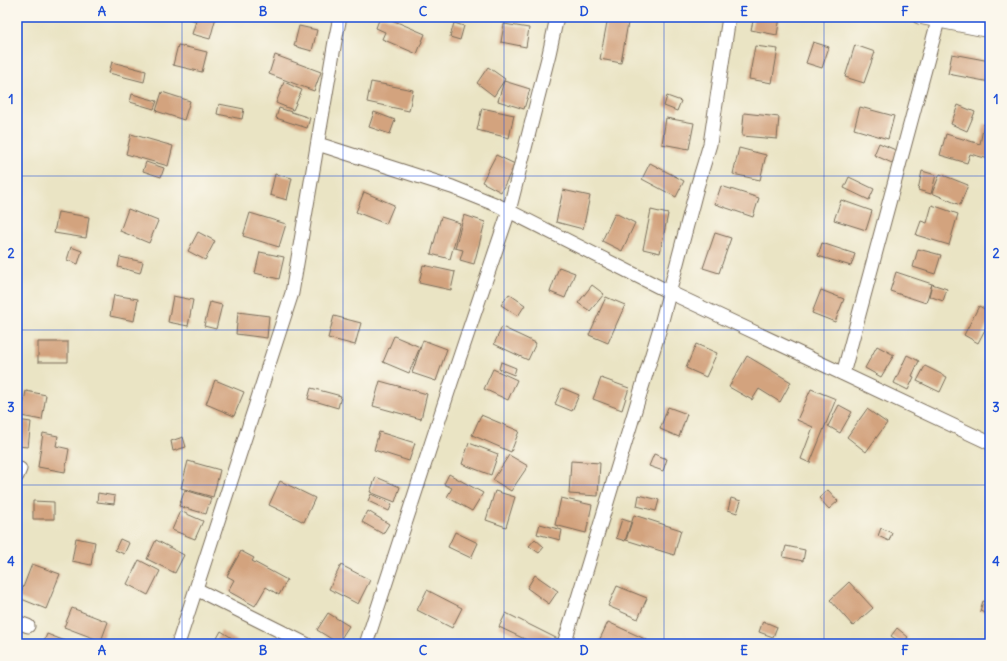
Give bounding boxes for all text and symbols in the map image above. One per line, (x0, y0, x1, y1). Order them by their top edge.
text: A (98, 3, 107, 20)
text: B (259, 3, 268, 20)
text: C (419, 3, 428, 20)
text: D (579, 3, 589, 20)
text: E (740, 3, 748, 20)
text: F (901, 3, 909, 20)
text: 1 (8, 91, 14, 108)
text: 1 (993, 91, 999, 108)
text: 2 (7, 245, 15, 262)
text: 2 (992, 245, 1000, 262)
text: 3 (7, 399, 15, 416)
text: 3 (992, 399, 1000, 416)
text: 4 (7, 553, 15, 570)
text: 4 (992, 553, 1000, 570)
text: A (98, 642, 107, 659)
text: B (259, 642, 268, 659)
text: C (419, 642, 428, 659)
text: D (579, 642, 589, 659)
text: E (740, 642, 748, 659)
text: F (901, 642, 909, 659)

